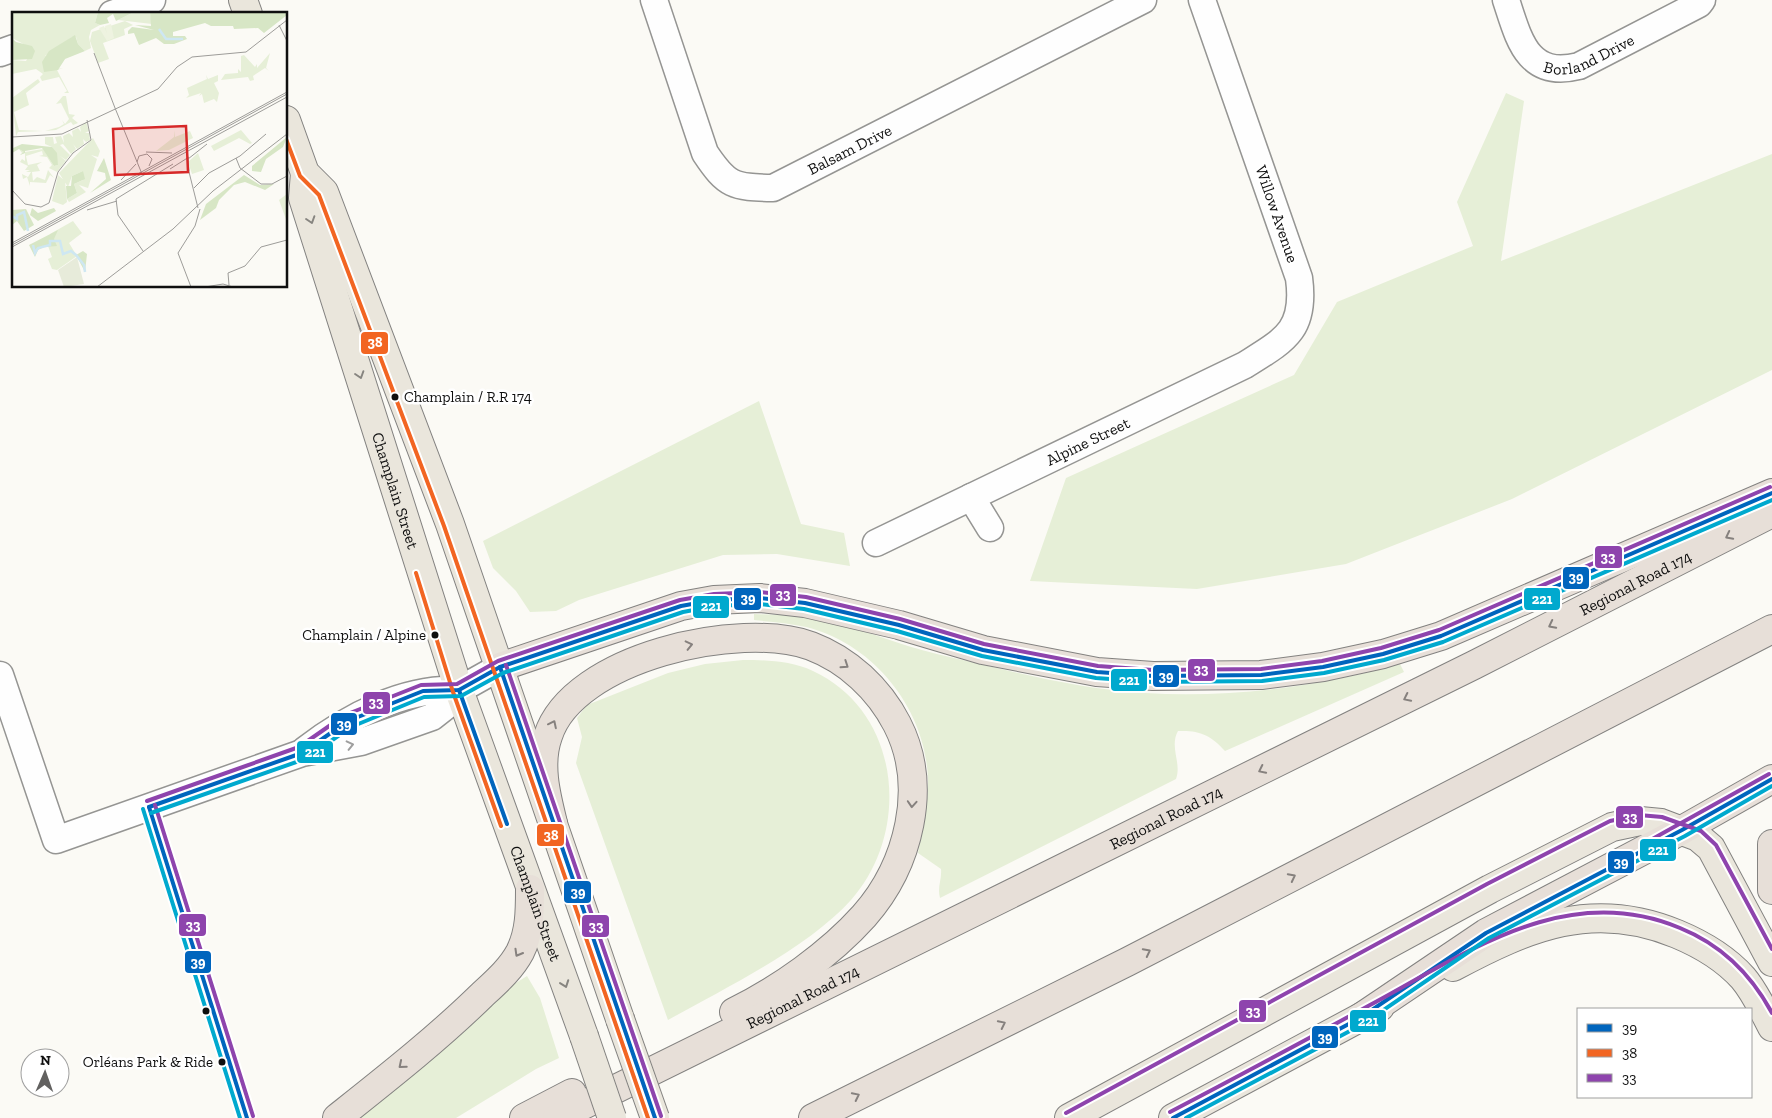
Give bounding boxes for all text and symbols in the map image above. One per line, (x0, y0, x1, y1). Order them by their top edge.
inset map (12, 12, 288, 288)
street label: Borland Drive (1542, 30, 1637, 78)
street label: Balsam Drive (804, 120, 895, 178)
street label: Willow Avenue (1252, 163, 1302, 265)
one-way arrow (305, 216, 315, 224)
line badge: 38 (360, 331, 389, 355)
text: 38 (367, 334, 383, 351)
one-way arrow (355, 370, 365, 379)
place label: Champlain / R.R 174 (404, 388, 532, 406)
marker: Champlain / R.R 174 (390, 392, 400, 402)
street label: Alpine Street (1043, 413, 1133, 469)
street label: Champlain Street (368, 430, 423, 551)
one-way arrow (1725, 529, 1734, 539)
line badge: 33 (1594, 545, 1623, 569)
street label: Regional Road 174 (1576, 546, 1695, 619)
text: 33 (1601, 549, 1616, 566)
line badge: 39 (1562, 566, 1590, 590)
text: 39 (1569, 569, 1584, 586)
line badge: 33 (769, 583, 797, 607)
text: 33 (776, 586, 791, 603)
line badge: 39 (733, 587, 762, 611)
line badge: 221 (1523, 587, 1561, 611)
text: 39 (741, 590, 756, 607)
text: 221 (1532, 591, 1553, 608)
line badge: 221 (692, 595, 730, 619)
text: 221 (701, 598, 722, 615)
one-way arrow (1549, 619, 1558, 629)
place label: Champlain / Alpine (302, 626, 426, 644)
marker: Champlain / Alpine (430, 630, 440, 640)
one-way arrow (685, 640, 694, 651)
line badge: 33 (1187, 658, 1216, 682)
one-way arrow (839, 659, 849, 668)
text: 33 (1194, 661, 1209, 678)
line badge: 39 (1152, 664, 1180, 688)
line badge: 221 (1110, 668, 1148, 692)
text: 39 (1159, 668, 1174, 685)
text: 221 (1119, 672, 1140, 689)
line badge: 33 (362, 691, 391, 715)
one-way arrow (1403, 692, 1412, 702)
text: 33 (369, 694, 384, 711)
line badge: 39 (330, 712, 358, 736)
text: 39 (337, 716, 352, 733)
one-way arrow (547, 720, 557, 729)
line badge: 221 (296, 740, 334, 764)
one-way arrow (346, 740, 355, 751)
text: 221 (305, 744, 326, 761)
one-way arrow (1258, 764, 1267, 774)
street label: Regional Road 174 (1106, 781, 1226, 853)
one-way arrow (907, 800, 918, 808)
line badge: 33 (1615, 805, 1644, 829)
text: 33 (1623, 809, 1638, 826)
line badge: 38 (536, 823, 565, 847)
text: 38 (543, 827, 559, 844)
line badge: 221 (1639, 838, 1677, 862)
text: 221 (1648, 842, 1669, 859)
street label: Champlain Street (507, 843, 566, 964)
line badge: 39 (1607, 850, 1635, 874)
text: 39 (1614, 854, 1629, 871)
one-way arrow (1287, 873, 1296, 883)
line badge: 39 (563, 880, 592, 904)
text: 39 (571, 884, 586, 901)
line badge: 33 (178, 913, 207, 937)
line badge: 33 (581, 914, 610, 938)
text: 33 (186, 917, 201, 934)
text: 33 (589, 918, 604, 935)
one-way arrow (515, 948, 525, 957)
one-way arrow (1142, 948, 1151, 958)
line badge: 39 (184, 950, 212, 974)
text: 39 (191, 954, 206, 971)
street label: Regional Road 174 (743, 961, 862, 1032)
one-way arrow (559, 979, 569, 988)
line badge: 33 (1238, 999, 1267, 1023)
text: 33 (1246, 1003, 1261, 1020)
unlabelled marker (201, 1006, 211, 1016)
legend (1577, 1008, 1752, 1098)
line badge: 221 (1349, 1009, 1387, 1033)
text: 221 (1358, 1013, 1379, 1030)
text: 39 (1622, 1019, 1637, 1037)
one-way arrow (997, 1020, 1006, 1030)
line badge: 39 (1311, 1025, 1339, 1049)
text: 39 (1318, 1029, 1333, 1046)
text: 38 (1622, 1044, 1637, 1062)
north arrow (20, 1048, 70, 1098)
text: N (40, 1052, 51, 1069)
place label: Orléans Park & Ride (83, 1053, 213, 1071)
marker: Orléans Park & Ride (217, 1057, 227, 1067)
one-way arrow (399, 1060, 408, 1068)
text: 33 (1622, 1069, 1637, 1087)
one-way arrow (851, 1092, 860, 1102)

